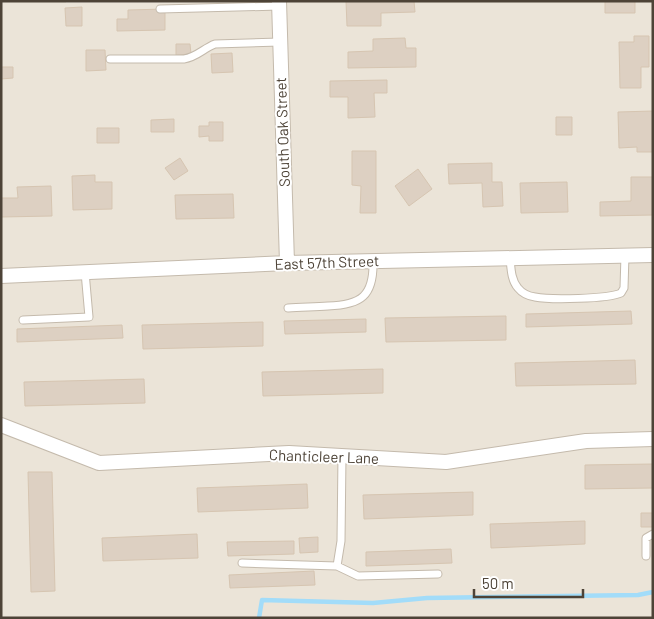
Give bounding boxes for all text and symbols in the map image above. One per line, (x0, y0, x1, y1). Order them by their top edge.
street label: South Oak Street (271, 77, 293, 187)
street label: East 57th Street (274, 251, 380, 273)
street label: Chanticleer Lane (269, 445, 379, 467)
scale bar (474, 566, 583, 598)
text: 50 m (482, 574, 514, 592)

